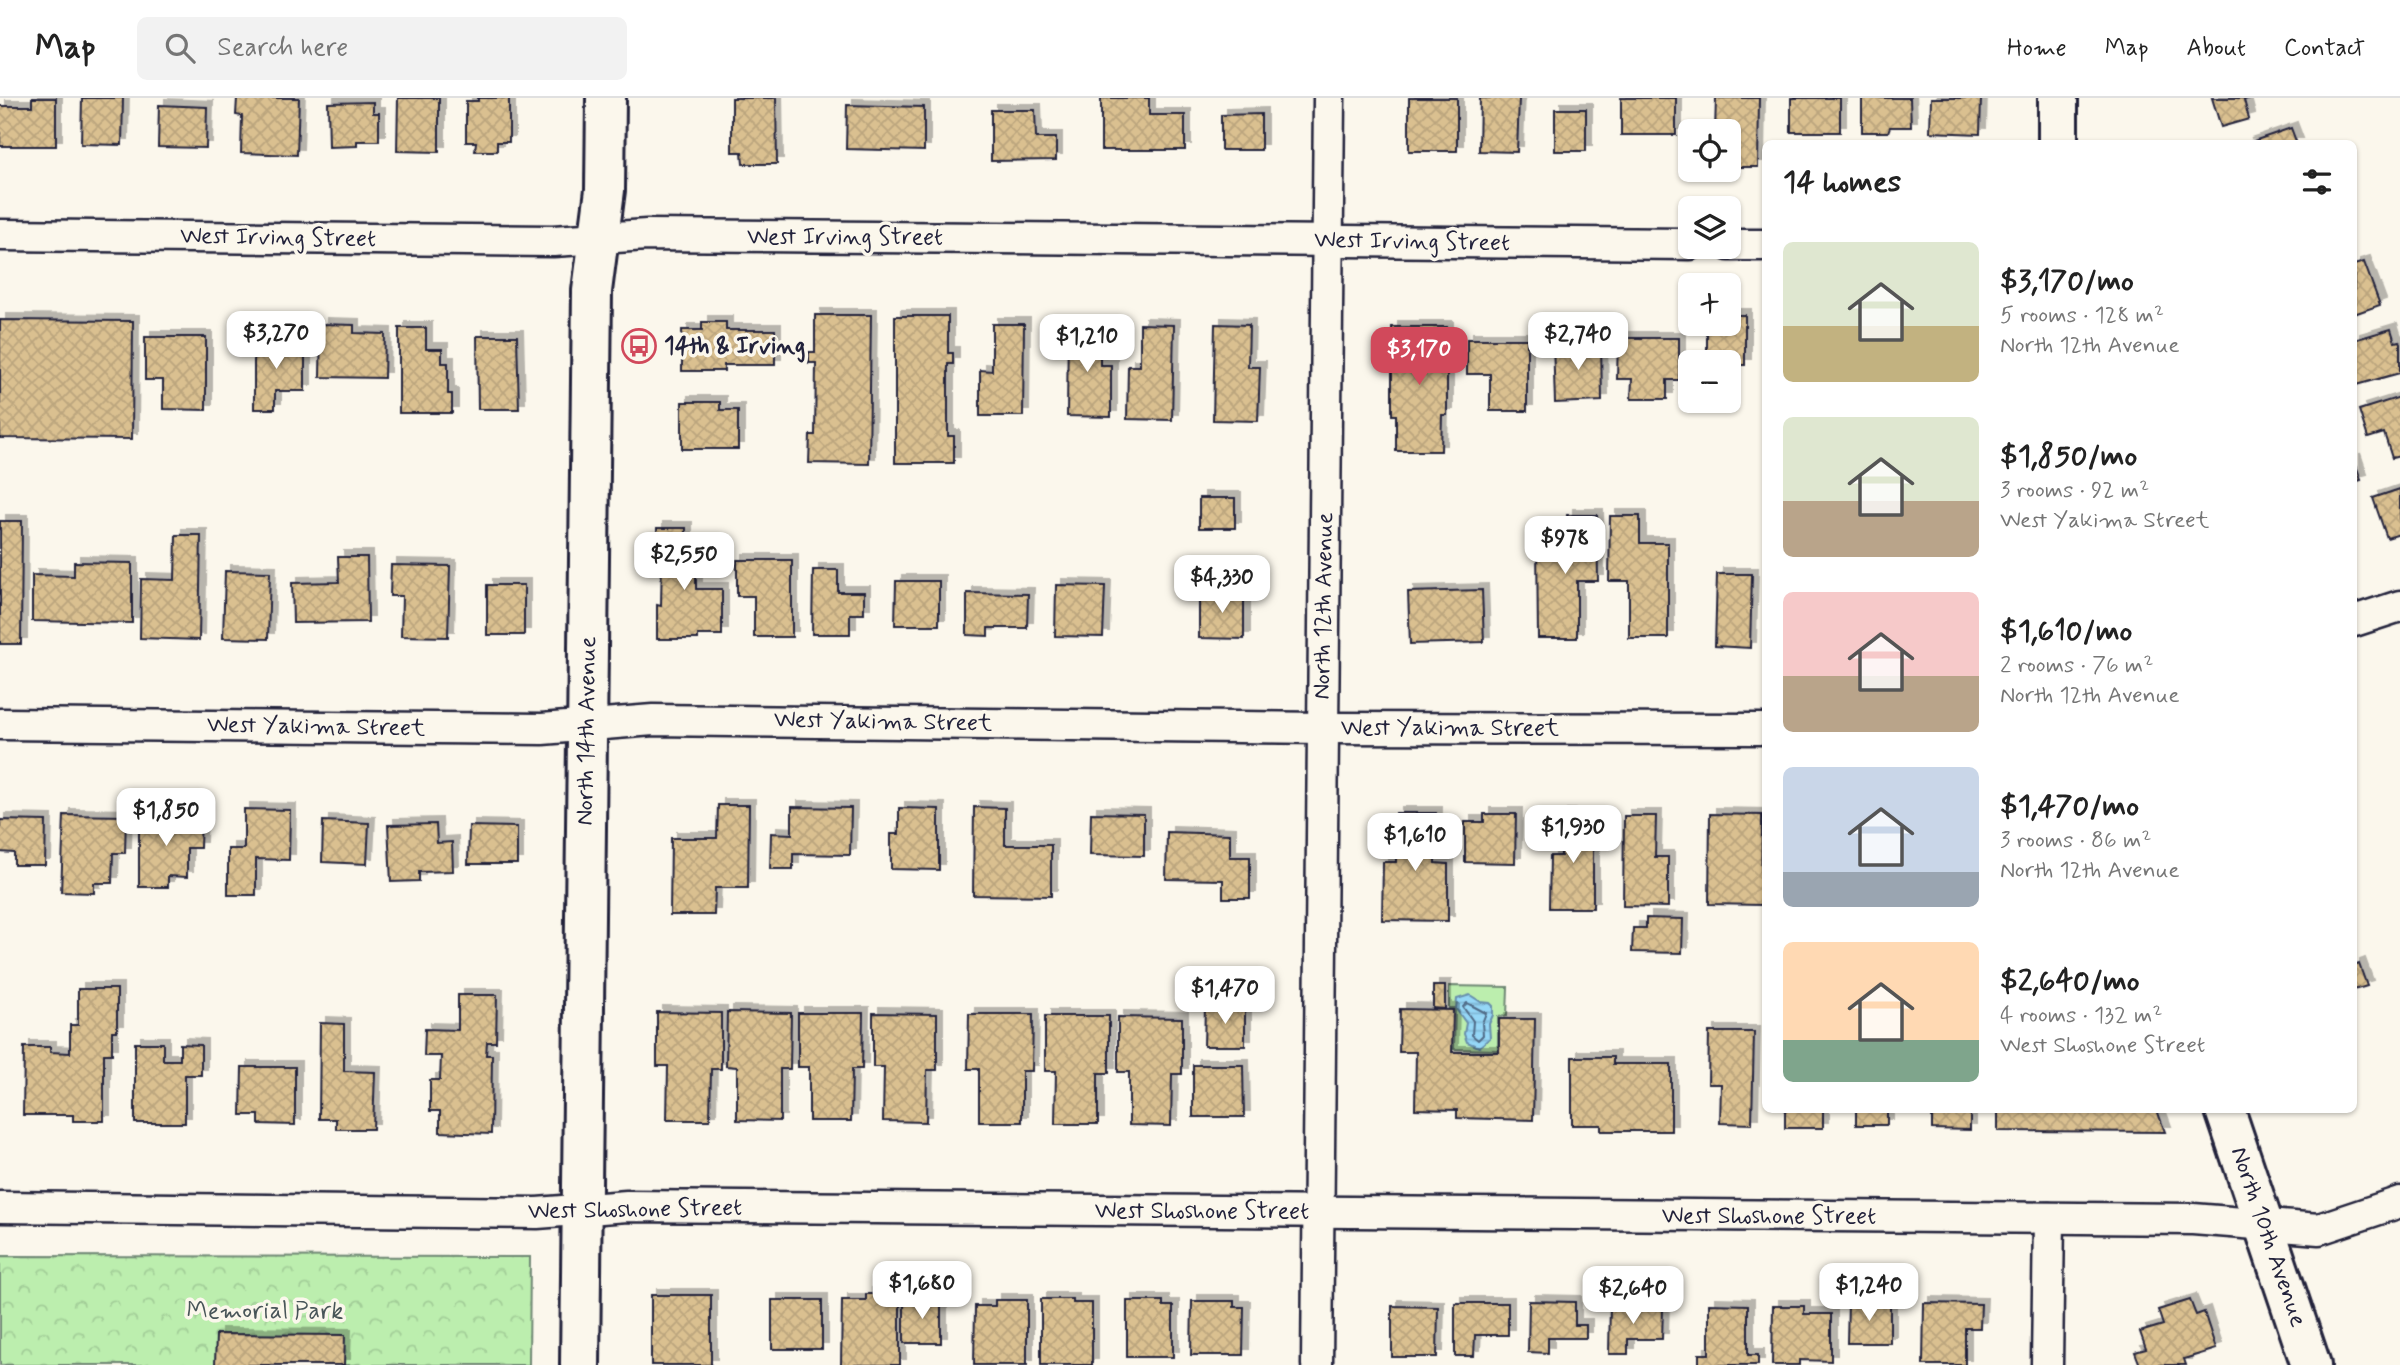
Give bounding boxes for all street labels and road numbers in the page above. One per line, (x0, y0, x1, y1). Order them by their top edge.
street label: West Irving Street (180, 221, 376, 255)
street label: West Irving Street (747, 222, 943, 253)
street label: West Irving Street (1314, 225, 1510, 259)
street label: North 12th Avenue (1307, 512, 1341, 700)
street label: North 14th Avenue (570, 636, 604, 826)
street label: West Yakima Street (774, 705, 992, 739)
street label: West Yakima Street (207, 710, 425, 744)
street label: West Yakima Street (1341, 713, 1559, 744)
street label: North 10th Avenue (2223, 1143, 2313, 1331)
street label: West Shoshone Street (528, 1193, 742, 1227)
street label: West Shoshone Street (1095, 1196, 1309, 1227)
street label: West Shoshone Street (1662, 1201, 1876, 1232)

